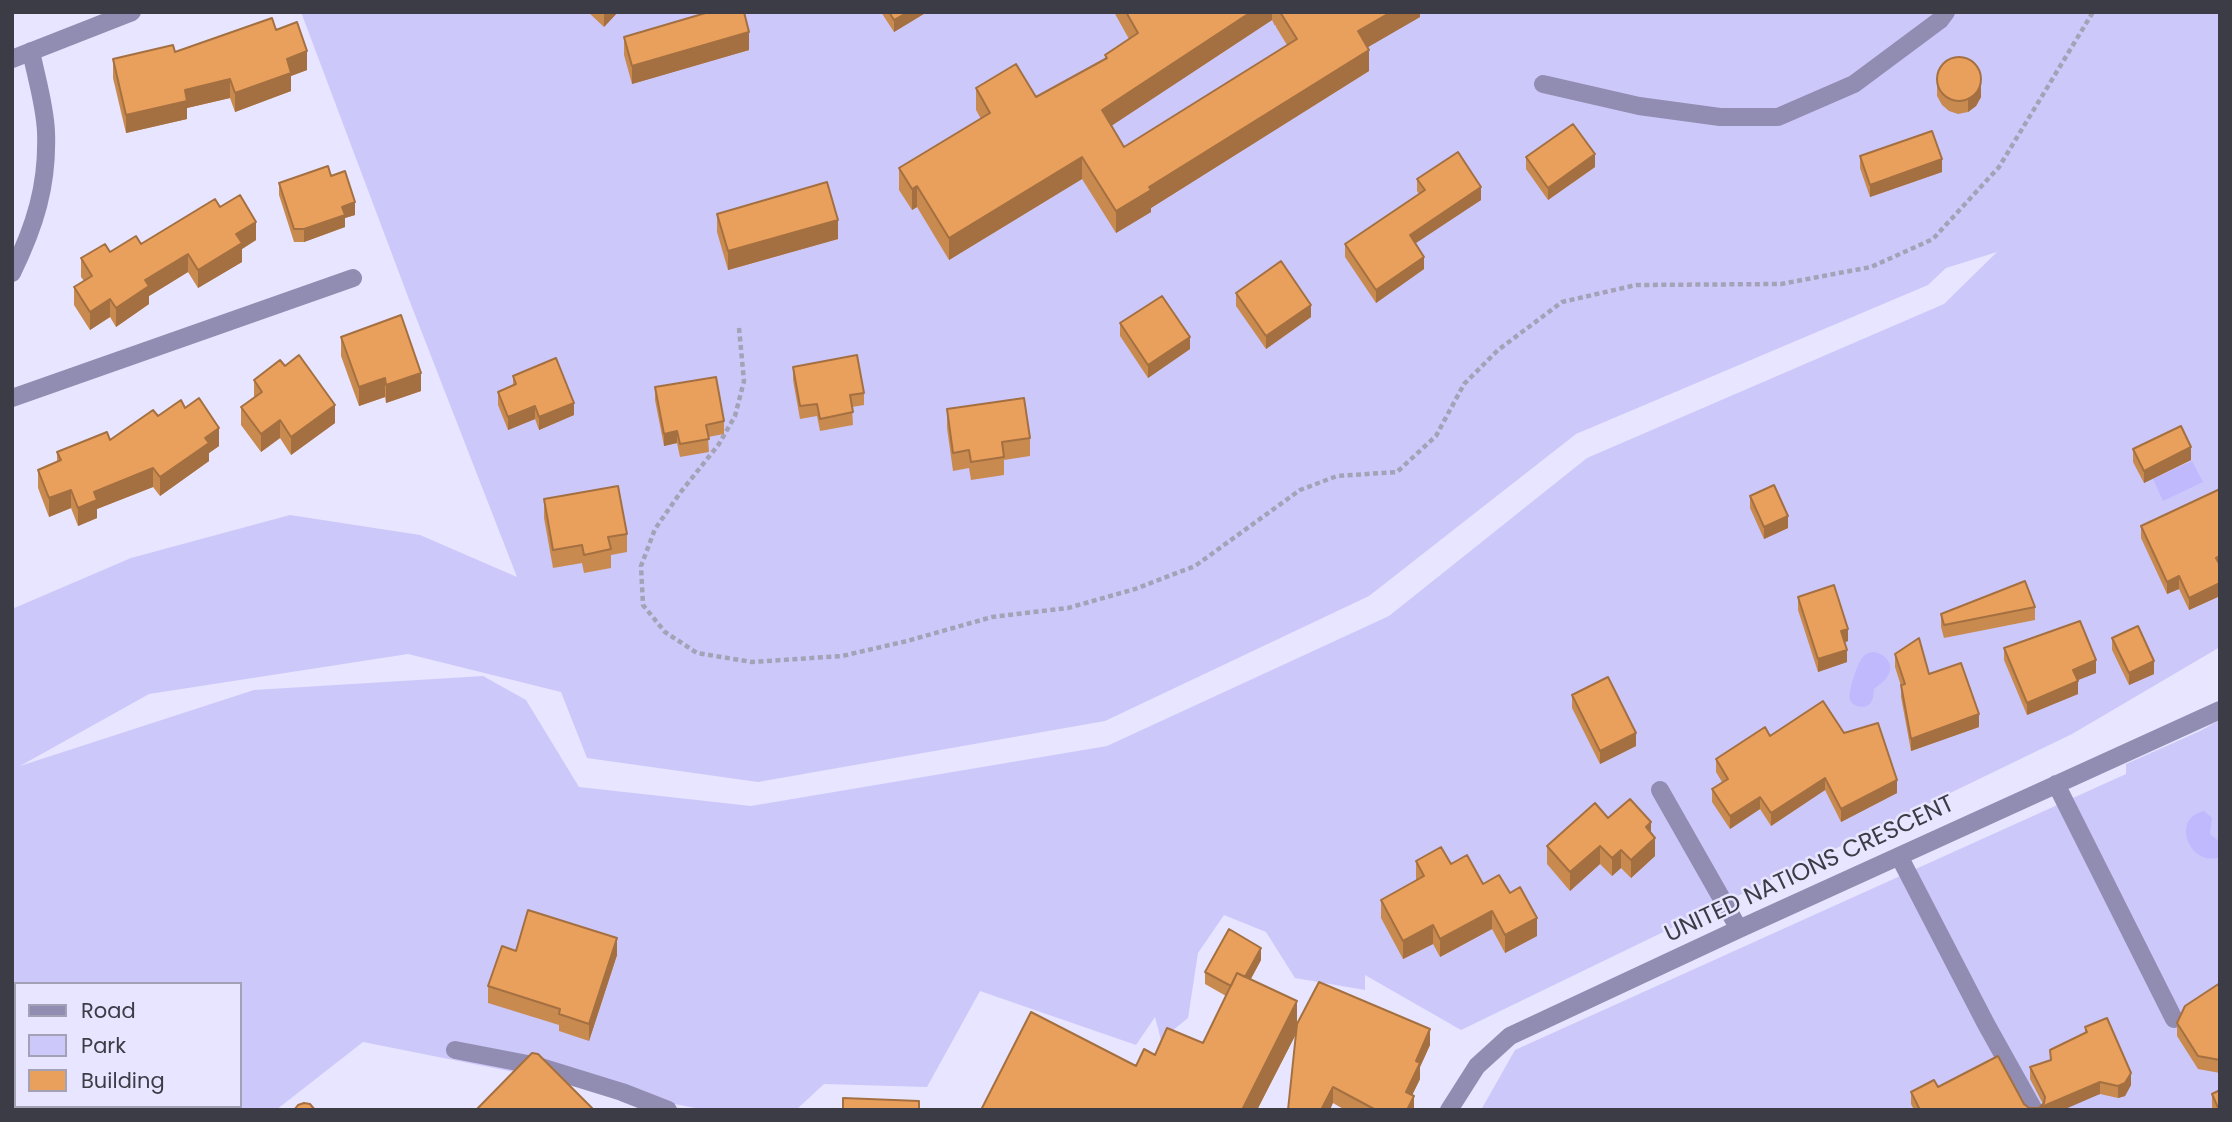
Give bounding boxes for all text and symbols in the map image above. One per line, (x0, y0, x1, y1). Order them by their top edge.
street label: UNITED NATIONS CRESCENT (1661, 790, 1959, 950)
legend (14, 982, 242, 1108)
text: Road (81, 996, 136, 1025)
text: Park (81, 1031, 126, 1060)
text: Building (81, 1066, 165, 1095)

